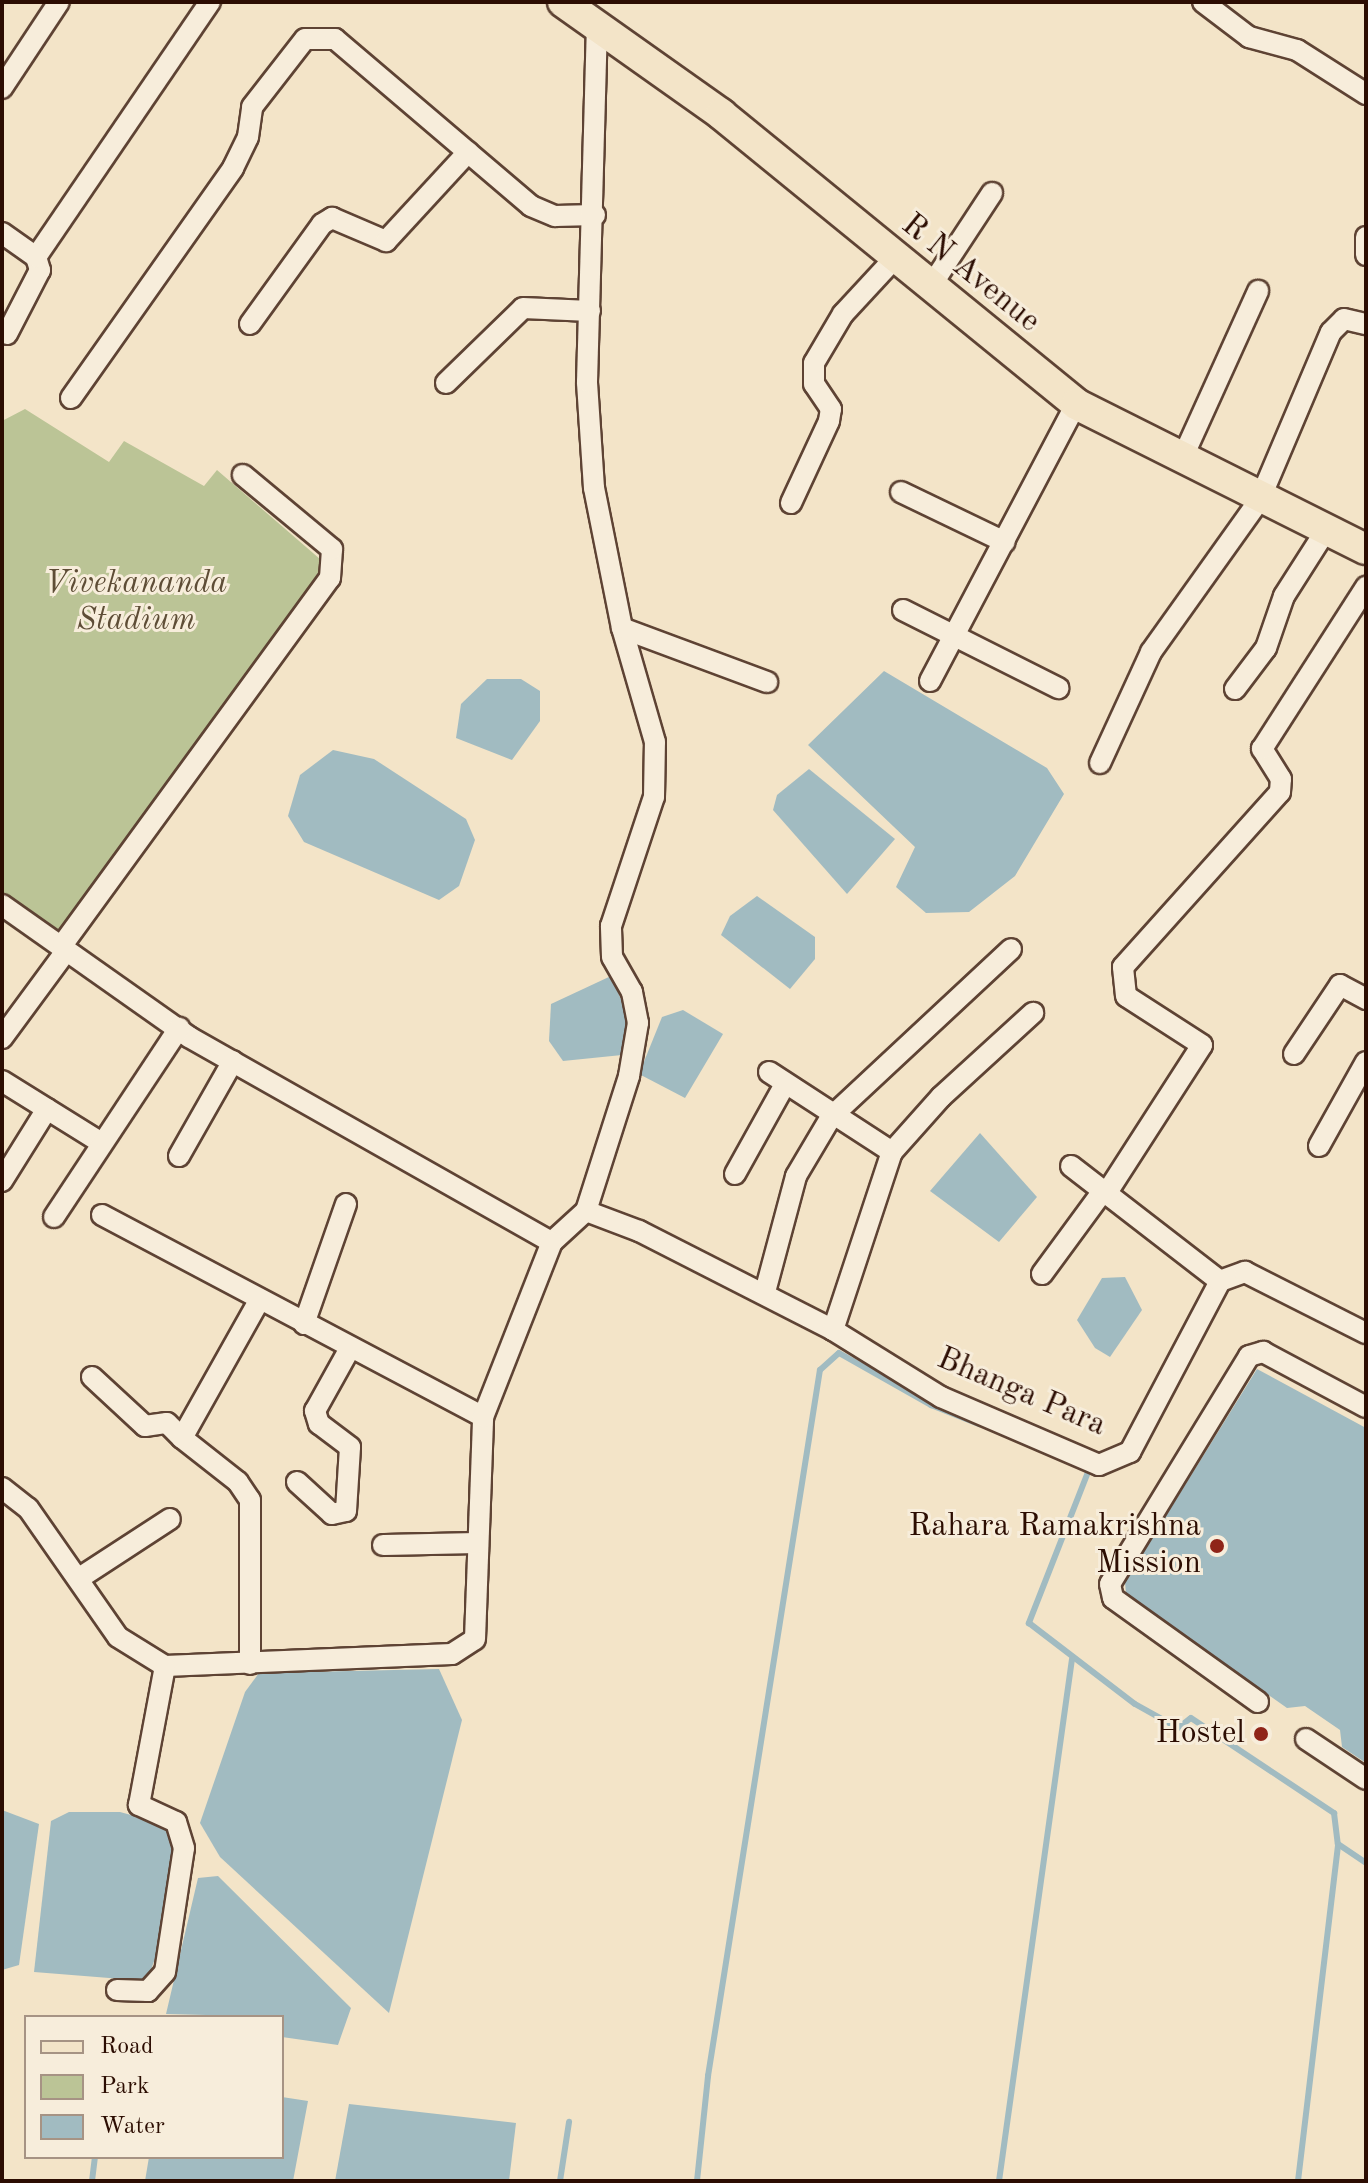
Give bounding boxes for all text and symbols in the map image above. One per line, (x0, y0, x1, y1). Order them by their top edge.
street label: R N Avenue (893, 206, 1047, 342)
park label: Vivekananda Stadium (45, 566, 227, 641)
street label: Bhanga Para (931, 1340, 1111, 1446)
place label: Rahara Ramakrishna Mission (908, 1509, 1201, 1584)
marker: Rahara Ramakrishna Mission (1208, 1537, 1226, 1555)
place label: Hostel (1155, 1715, 1245, 1753)
marker: Hostel (1252, 1725, 1270, 1743)
legend (24, 2015, 284, 2159)
text: Road (100, 2035, 153, 2059)
text: Park (100, 2075, 149, 2099)
text: Water (100, 2115, 165, 2139)

